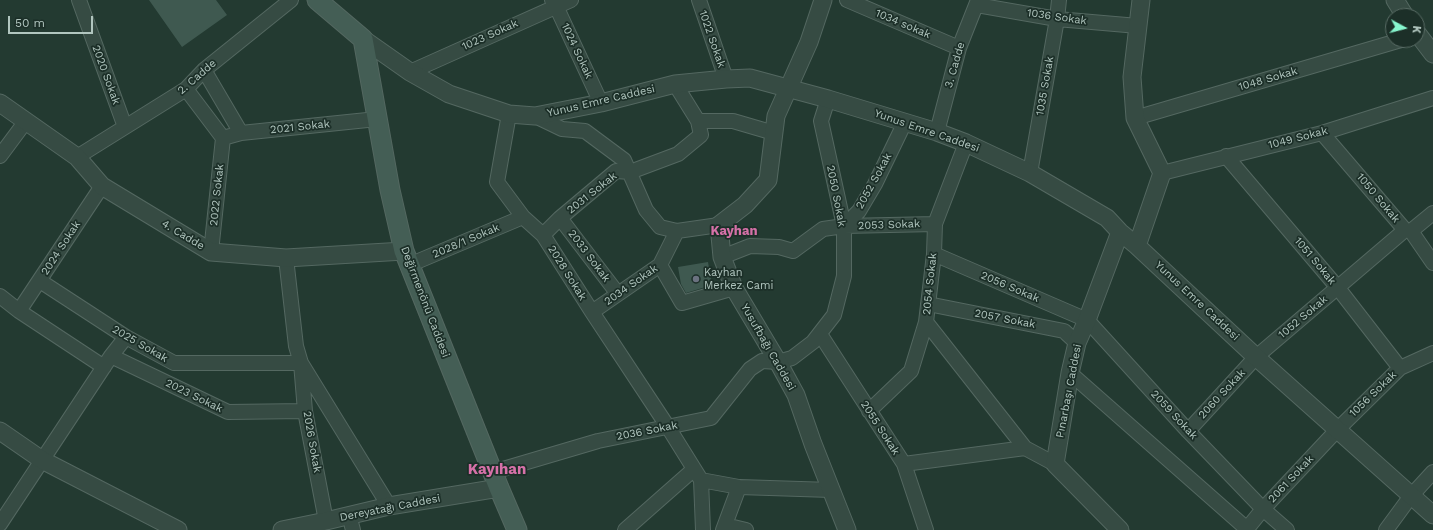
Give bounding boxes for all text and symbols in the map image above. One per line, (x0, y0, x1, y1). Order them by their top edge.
street label: 1034 sokak (873, 6, 933, 42)
street label: 1036 Sokak (1026, 6, 1088, 28)
scale bar (10, 8, 95, 34)
north arrow (1385, 8, 1425, 48)
street label: 1022 Sokak (696, 9, 728, 69)
text: 50 m (15, 16, 45, 30)
street label: 1023 Sokak (460, 17, 520, 53)
street label: 1024 Sokak (558, 21, 596, 81)
text: K (1409, 25, 1423, 34)
street label: 3. Cadde (942, 41, 968, 89)
street label: 2020 Sokak (89, 43, 123, 107)
street label: 1035 Sokak (1033, 55, 1057, 117)
street label: 2. Cadde (175, 57, 219, 97)
street label: 1048 Sokak (1237, 64, 1299, 94)
street label: Yunus Emre Caddesi (546, 82, 656, 120)
street label: Yunus Emre Caddesi (873, 107, 981, 155)
street label: 2021 Sokak (269, 117, 331, 137)
street label: 1049 Sokak (1267, 124, 1329, 152)
street label: 2052 Sokak (853, 151, 895, 211)
street label: 2022 Sokak (207, 163, 227, 227)
street label: 2050 Sokak (824, 164, 848, 228)
street label: 2031 Sokak (564, 169, 620, 217)
street label: 1050 Sokak (1354, 171, 1402, 225)
street label: 4. Cadde (159, 217, 207, 253)
street label: 2053 Sokak (858, 217, 920, 233)
street label: 2024 Sokak (39, 218, 83, 278)
street label: 2028/1 Sokak (430, 221, 502, 261)
district label: Kayhan (710, 223, 758, 239)
street label: 2033 Sokak (565, 227, 613, 285)
street label: 1051 Sokak (1291, 235, 1339, 287)
street label: 2028 Sokak (545, 243, 589, 303)
street label: Değirmenönü Caddesi (398, 245, 452, 359)
street label: 2054 Sokak (920, 252, 940, 316)
street label: Yunus Emre Caddesi (1152, 259, 1242, 343)
street label: 2034 Sokak (602, 262, 660, 308)
place label: Kayhan Merkez Cami (704, 266, 773, 292)
street label: 2056 Sokak (979, 269, 1041, 305)
marker: Kayhan Merkez Cami (691, 274, 701, 284)
street label: 1052 Sokak (1276, 293, 1330, 341)
street label: Yusufbağı Caddesi (738, 301, 798, 393)
street label: 2057 Sokak (973, 307, 1037, 331)
street label: 2025 Sokak (110, 323, 170, 365)
street label: Pınarbaşı Caddesi (1053, 343, 1085, 439)
street label: 2060 Sokak (1196, 367, 1248, 421)
street label: 1056 Sokak (1347, 368, 1399, 420)
street label: 2023 Sokak (163, 376, 225, 416)
street label: 2059 Sokak (1148, 388, 1200, 442)
street label: 2055 Sokak (858, 398, 902, 458)
street label: 2026 Sokak (300, 410, 324, 474)
street label: 2036 Sokak (615, 419, 679, 443)
street label: 2061 Sokak (1266, 452, 1316, 506)
district label: Kayıhan (468, 461, 526, 479)
street label: Dereyatağı Caddesi (339, 492, 441, 524)

